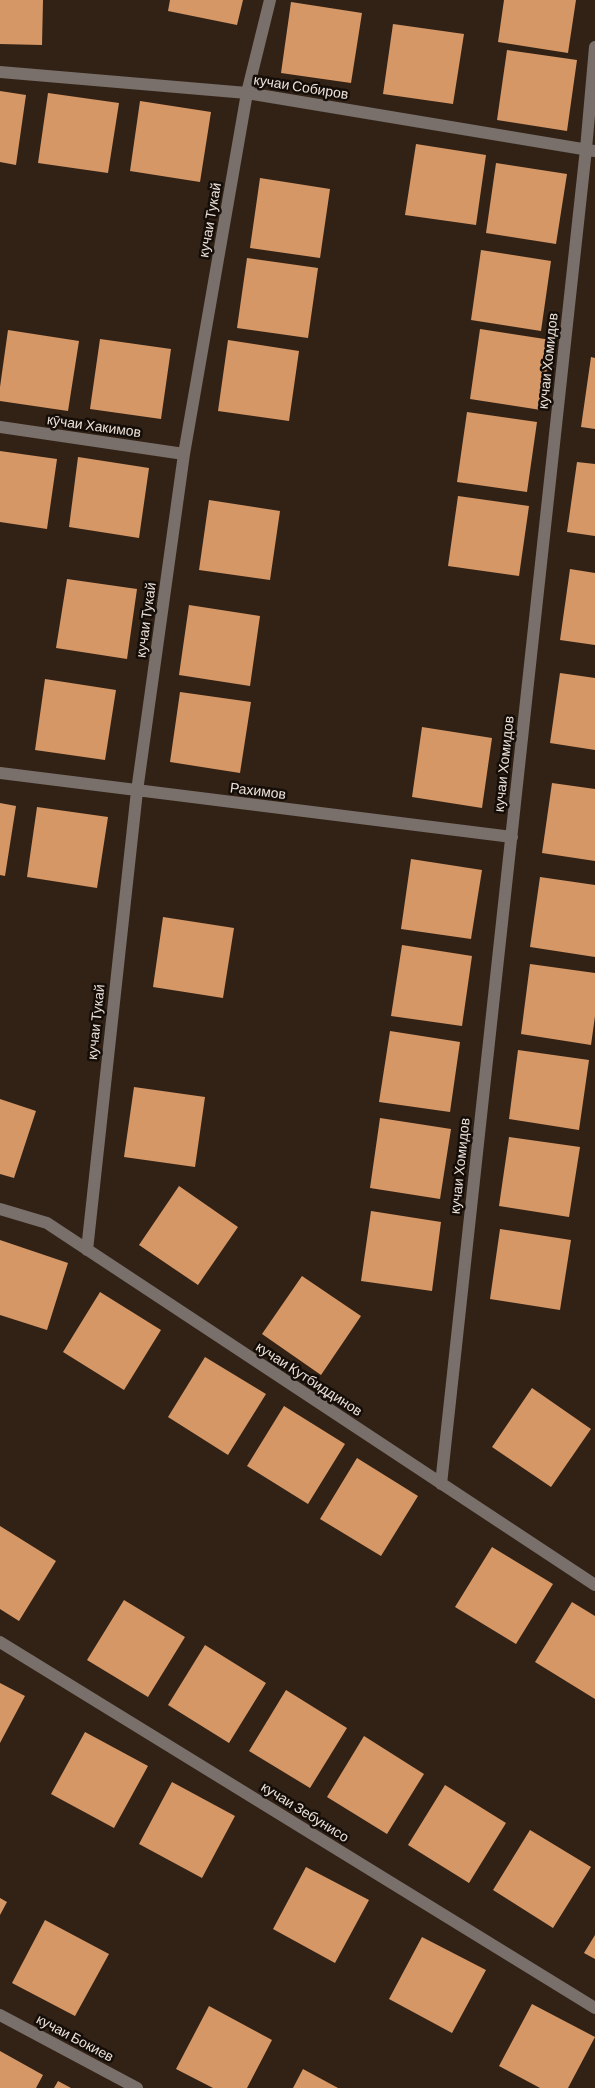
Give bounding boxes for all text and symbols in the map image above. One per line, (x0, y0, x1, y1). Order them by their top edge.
street label: кучаи Собиров (252, 71, 350, 103)
street label: кучаи Тукай (195, 181, 225, 259)
street label: кучаи Хомидов (535, 312, 561, 410)
street label: кӯчаи Хакимов (46, 411, 142, 441)
street label: кучаи Тукай (132, 581, 160, 659)
street label: кучаи Хомидов (491, 715, 517, 813)
street label: Рахимов (229, 779, 287, 803)
street label: кучаи Тукай (84, 983, 108, 1061)
street label: кучаи Хомидов (447, 1117, 473, 1215)
street label: кучаи Кутбиддинов (253, 1338, 365, 1420)
street label: кучаи Зебунисо (258, 1778, 352, 1846)
street label: кучаи Бокиев (33, 2011, 117, 2065)

